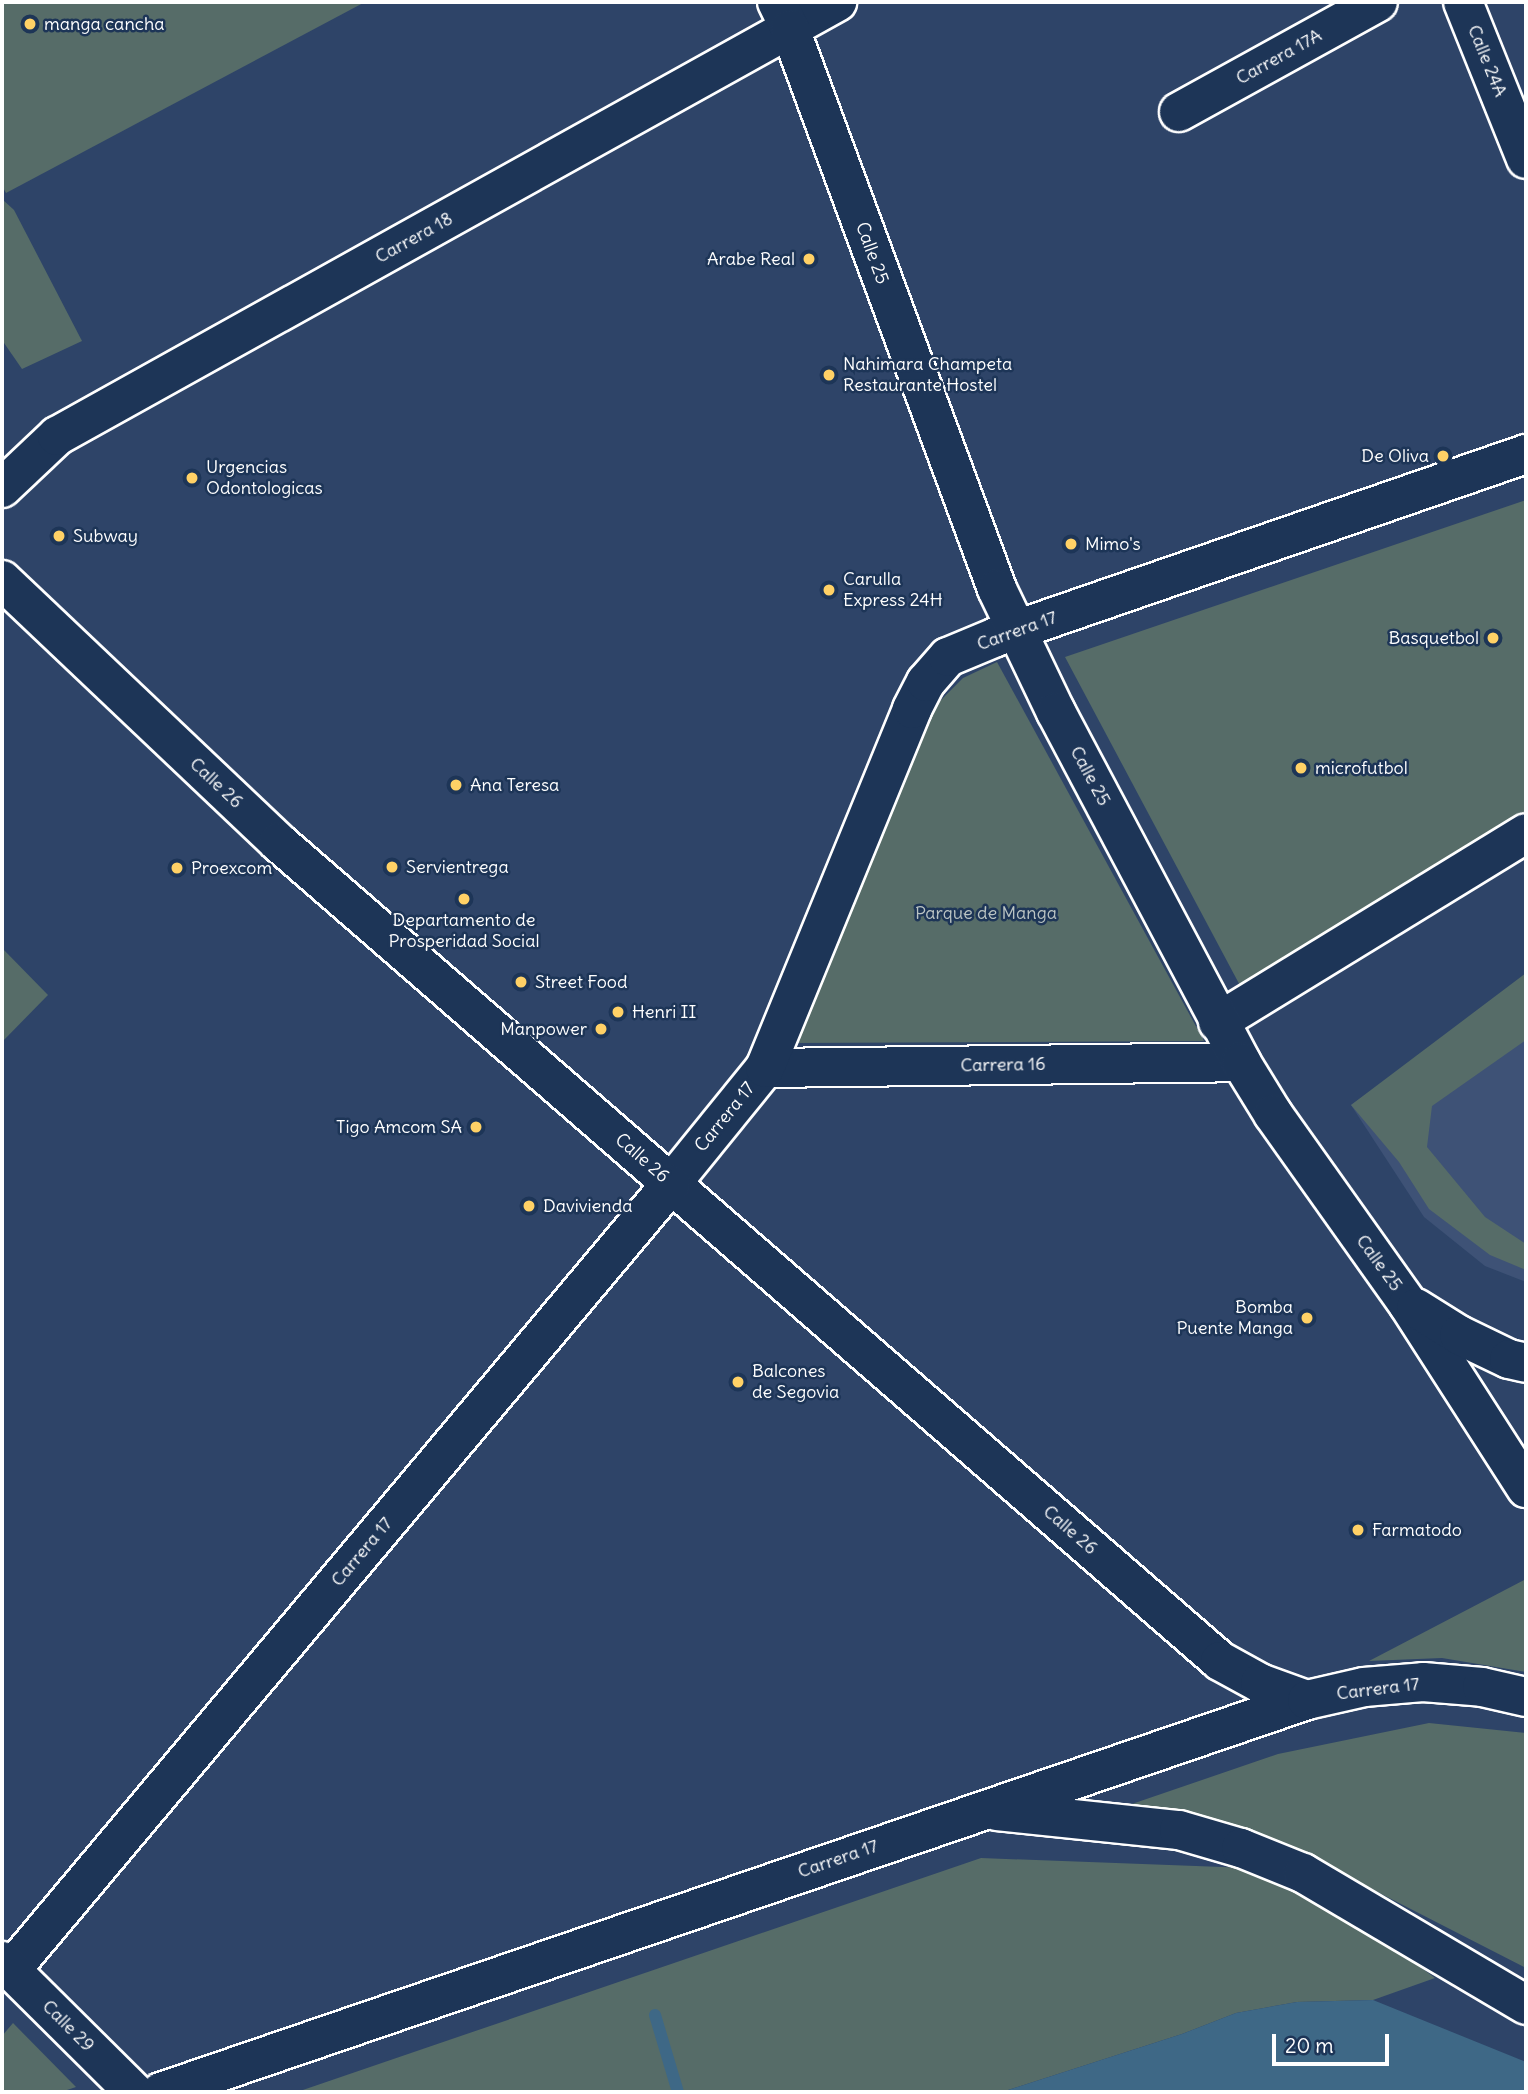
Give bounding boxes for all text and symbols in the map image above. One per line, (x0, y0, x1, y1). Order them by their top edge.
place label: manga cancha (44, 13, 165, 35)
marker: manga cancha (22, 16, 38, 32)
street label: Calle 24A (1463, 22, 1511, 100)
street label: Carrera 17A (1232, 25, 1326, 89)
street label: Carrera 18 (372, 208, 456, 268)
street label: Calle 25 (851, 219, 893, 287)
place label: Arabe Real (707, 248, 795, 270)
marker: Arabe Real (801, 251, 817, 267)
place label: Nahimara Champeta Restaurante Hostel (843, 354, 1012, 396)
marker: Nahimara Champeta Restaurante Hostel (821, 367, 837, 383)
place label: De Oliva (1361, 445, 1429, 467)
marker: De Oliva (1435, 448, 1451, 464)
place label: Urgencias Odontologicas (206, 457, 323, 500)
marker: Urgencias Odontologicas (184, 470, 200, 486)
place label: Subway (73, 525, 138, 547)
marker: Subway (51, 528, 67, 544)
place label: Mimo's (1085, 533, 1141, 555)
marker: Mimo's (1063, 536, 1079, 552)
place label: Carulla Express 24H (843, 569, 943, 612)
marker: Carulla Express 24H (821, 582, 837, 598)
street label: Carrera 17 (974, 607, 1060, 655)
place label: Basquetbol (1389, 627, 1479, 649)
marker: Basquetbol (1485, 630, 1501, 646)
street label: Calle 25 (1065, 743, 1115, 809)
street label: Calle 26 (185, 753, 247, 813)
place label: microfutbol (1315, 757, 1408, 779)
marker: microfutbol (1293, 760, 1309, 776)
place label: Ana Teresa (470, 774, 559, 796)
marker: Ana Teresa (448, 777, 464, 793)
place label: Servientrega (406, 856, 509, 878)
place label: Proexcom (191, 857, 272, 879)
marker: Servientrega (384, 859, 400, 875)
marker: Proexcom (169, 860, 185, 876)
marker: Departamento de Prosperidad Social (456, 891, 472, 907)
park label: Parque de Manga (915, 902, 1057, 924)
place label: Departamento de Prosperidad Social (389, 910, 539, 953)
place label: Street Food (535, 971, 628, 993)
marker: Street Food (513, 974, 529, 990)
place label: Henri II (632, 1001, 696, 1023)
marker: Henri II (610, 1004, 626, 1020)
place label: Manpower (500, 1018, 587, 1040)
marker: Manpower (593, 1021, 609, 1037)
street label: Carrera 16 (960, 1053, 1046, 1077)
street label: Carrera 17 (690, 1078, 760, 1156)
place label: Tigo Amcom SA (336, 1116, 462, 1138)
marker: Tigo Amcom SA (468, 1119, 484, 1135)
street label: Calle 26 (611, 1129, 673, 1187)
place label: Davivienda (543, 1195, 633, 1217)
marker: Davivienda (521, 1198, 537, 1214)
street label: Calle 25 (1351, 1231, 1407, 1295)
place label: Bomba Puente Manga (1176, 1297, 1293, 1340)
marker: Bomba Puente Manga (1299, 1310, 1315, 1326)
place label: Balcones de Segovia (752, 1361, 839, 1404)
marker: Balcones de Segovia (730, 1374, 746, 1390)
street label: Calle 26 (1039, 1501, 1101, 1559)
street label: Carrera 17 (327, 1513, 397, 1591)
place label: Farmatodo (1372, 1519, 1462, 1541)
marker: Farmatodo (1350, 1522, 1366, 1538)
street label: Carrera 17 (1335, 1673, 1421, 1705)
street label: Carrera 17 (795, 1835, 881, 1883)
street label: Calle 29 (38, 1996, 98, 2056)
scale bar (1276, 2021, 1393, 2064)
text: 20 m (1285, 2032, 1334, 2059)

